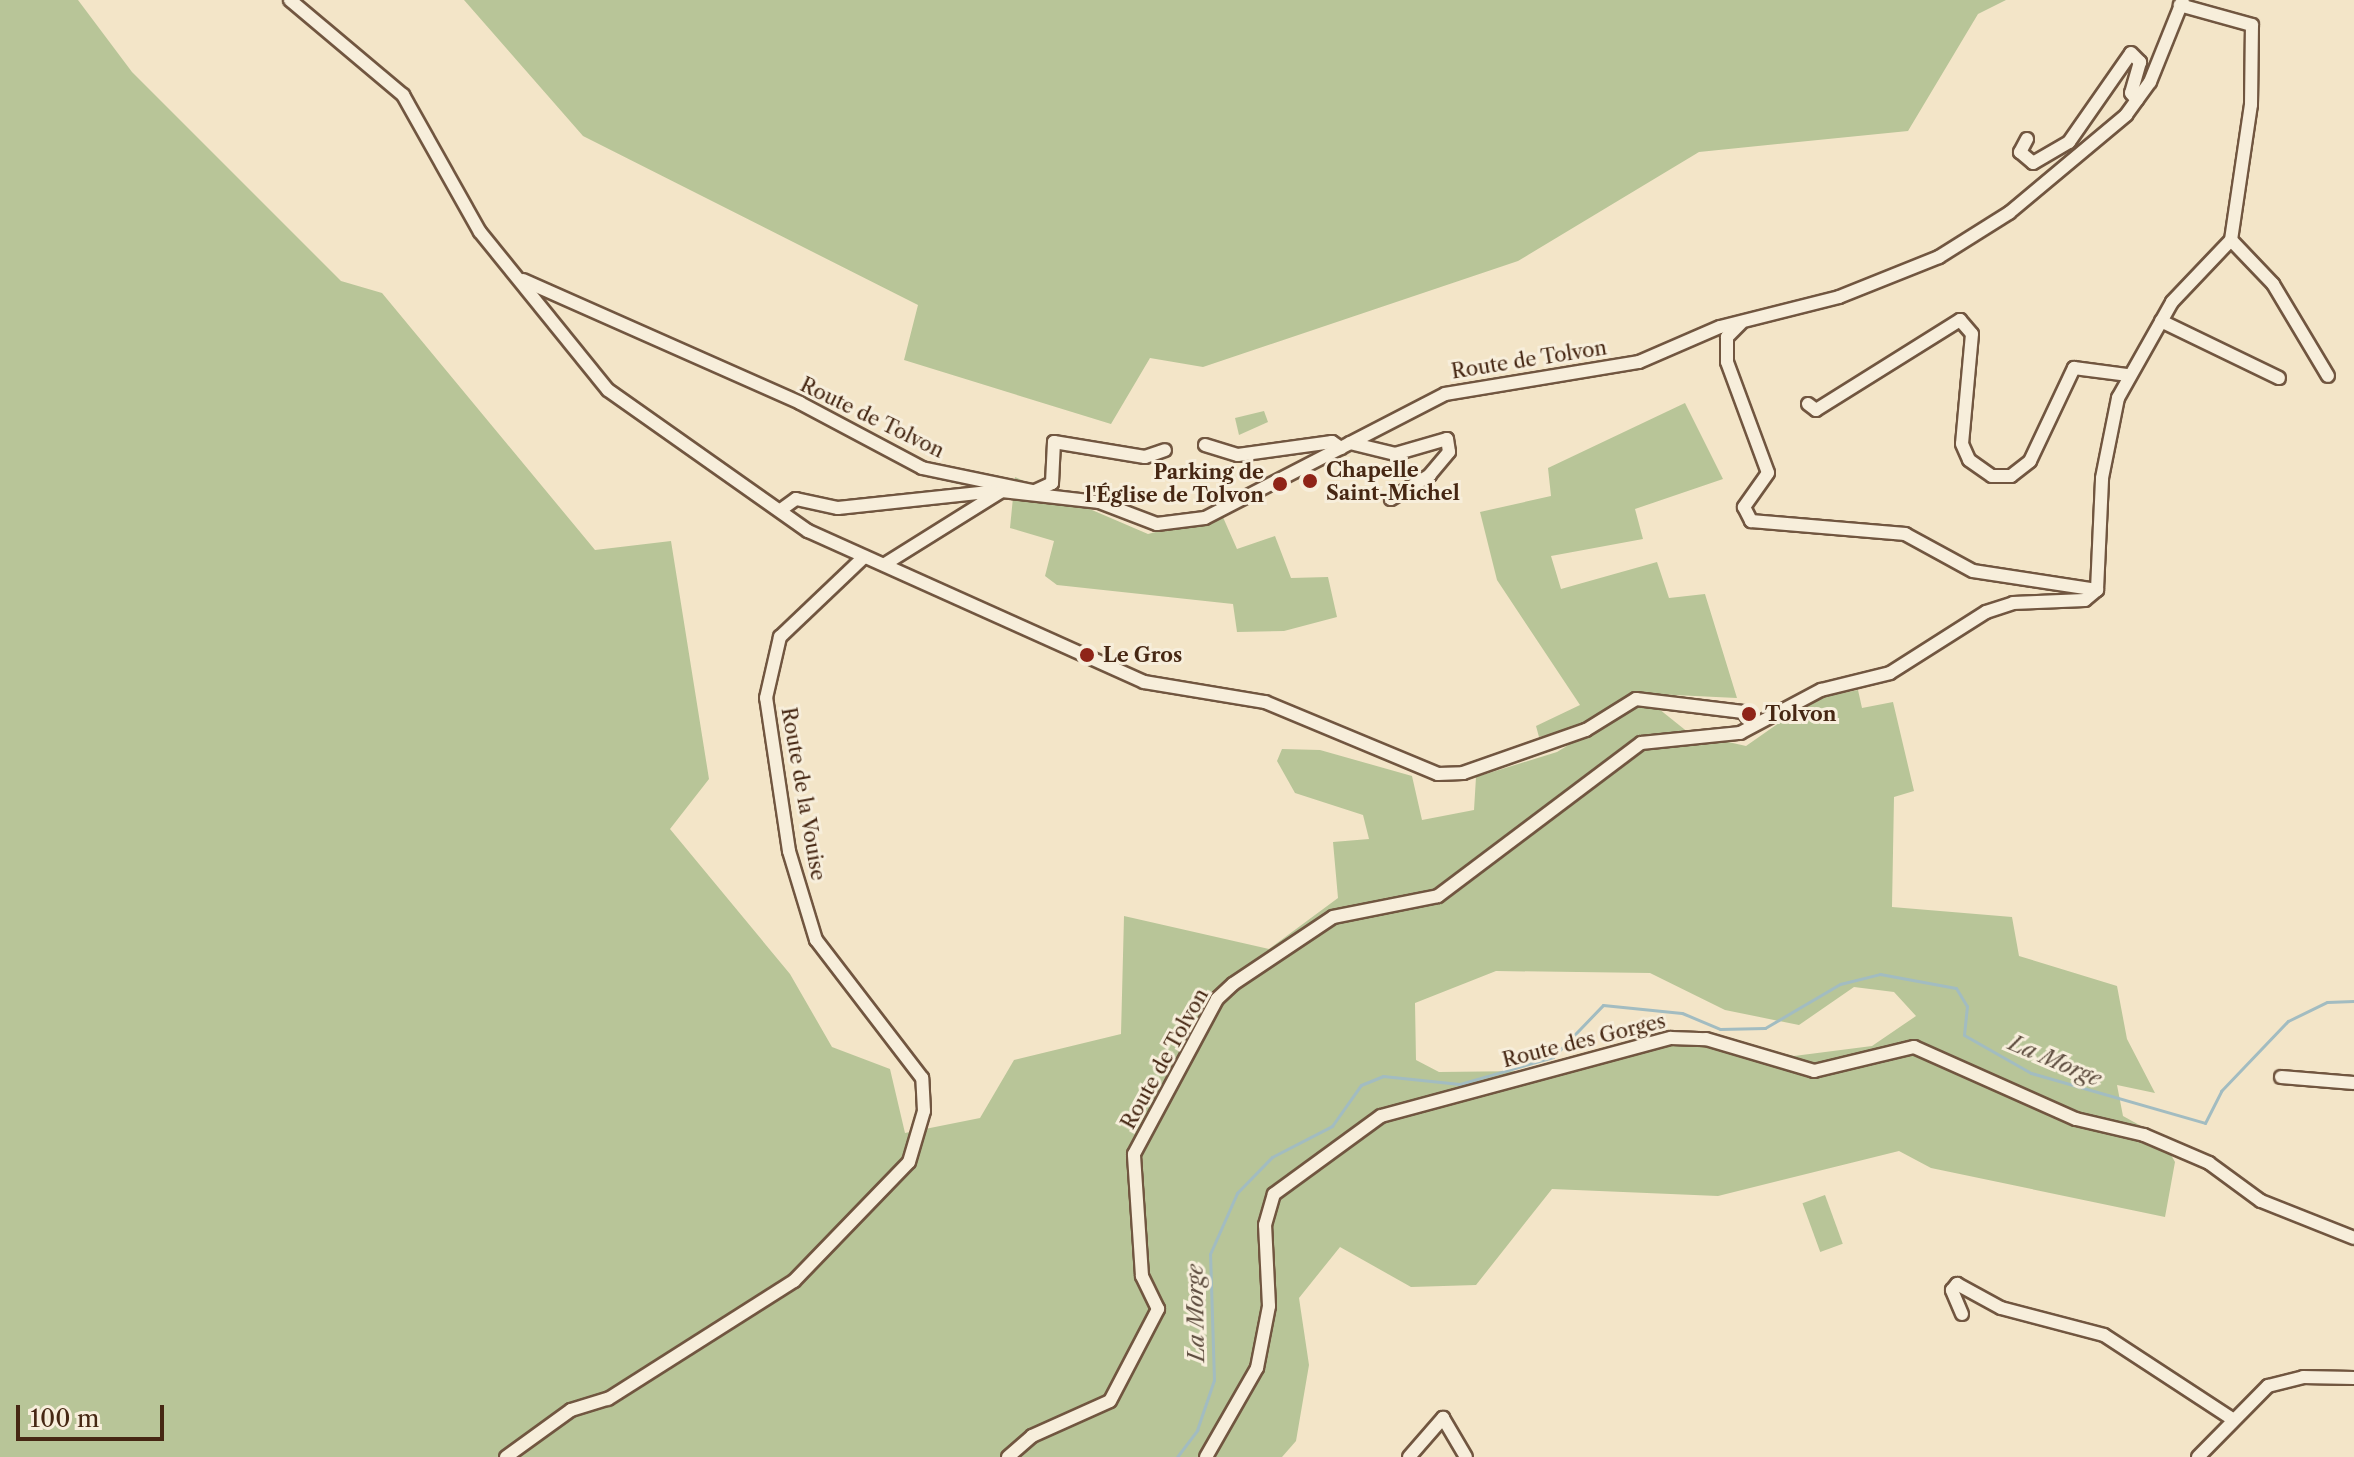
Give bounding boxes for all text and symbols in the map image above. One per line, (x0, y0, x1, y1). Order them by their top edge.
street label: Route de Tolvon (1449, 336, 1609, 384)
street label: Route de Tolvon (796, 373, 948, 463)
place label: Chapelle Saint-Michel (1326, 458, 1460, 505)
place label: Parking de l'Église de Tolvon (1084, 460, 1264, 507)
marker: Chapelle Saint-Michel (1301, 472, 1319, 490)
marker: Parking de l'Église de Tolvon (1271, 475, 1289, 493)
place label: Le Gros (1103, 643, 1182, 667)
marker: Le Gros (1078, 646, 1096, 664)
place label: Tolvon (1765, 702, 1837, 726)
street label: Route de la Vouise (776, 705, 830, 883)
marker: Tolvon (1740, 705, 1758, 723)
street label: Route de Tolvon (1116, 984, 1214, 1134)
street label: Route des Gorges (1500, 1009, 1668, 1073)
water label: La Morge (2005, 1030, 2105, 1092)
water label: La Morge (1182, 1264, 1210, 1362)
scale bar (20, 1389, 168, 1439)
text: 100 m (30, 1404, 99, 1433)

